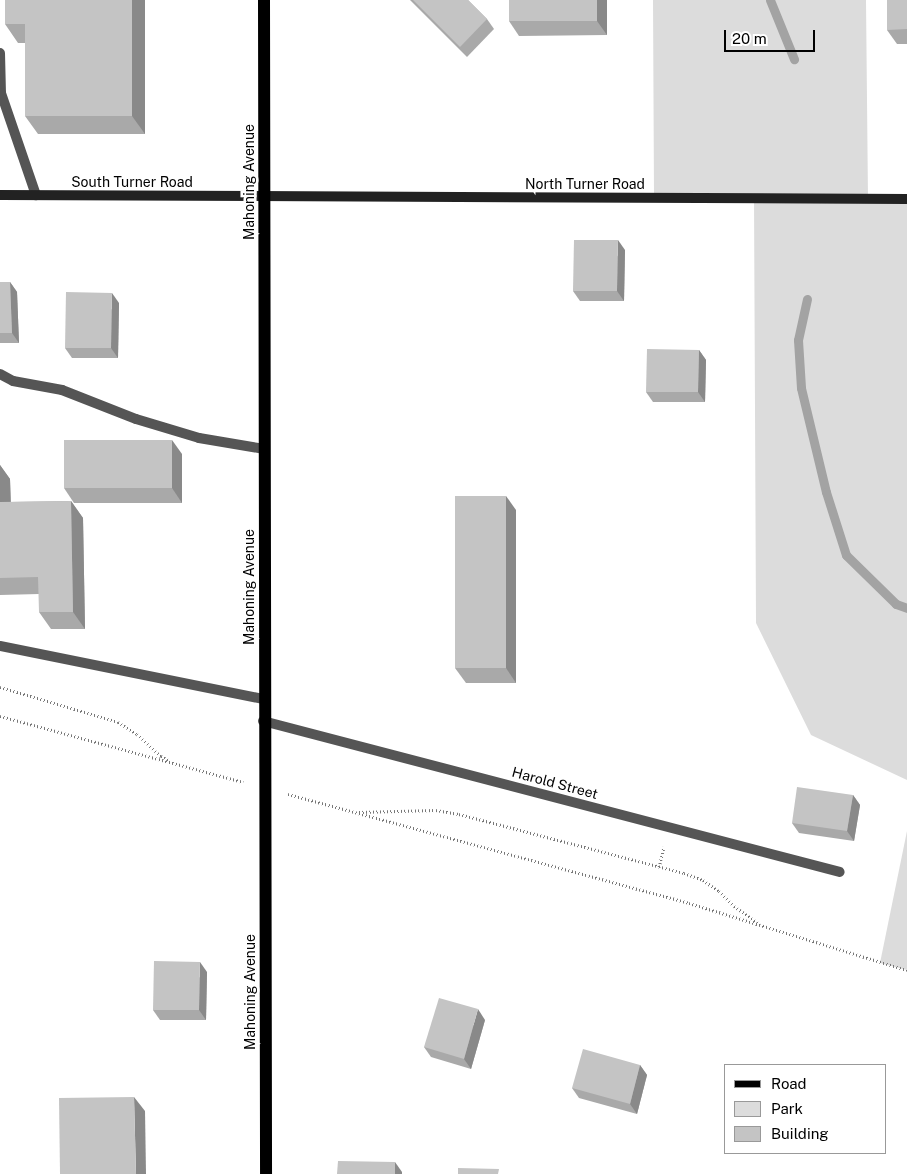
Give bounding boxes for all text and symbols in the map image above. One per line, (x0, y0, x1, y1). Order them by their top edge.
scale bar (727, 20, 818, 52)
text: 20 m (732, 30, 767, 47)
street label: Mahoning Avenue (241, 124, 257, 240)
street label: South Turner Road (71, 174, 193, 190)
street label: North Turner Road (525, 176, 645, 192)
street label: Mahoning Avenue (241, 529, 257, 645)
street label: Harold Street (510, 763, 600, 803)
street label: Mahoning Avenue (242, 934, 258, 1050)
legend (724, 1064, 887, 1154)
text: Road (771, 1075, 807, 1092)
text: Park (771, 1100, 803, 1117)
text: Building (771, 1125, 829, 1142)

